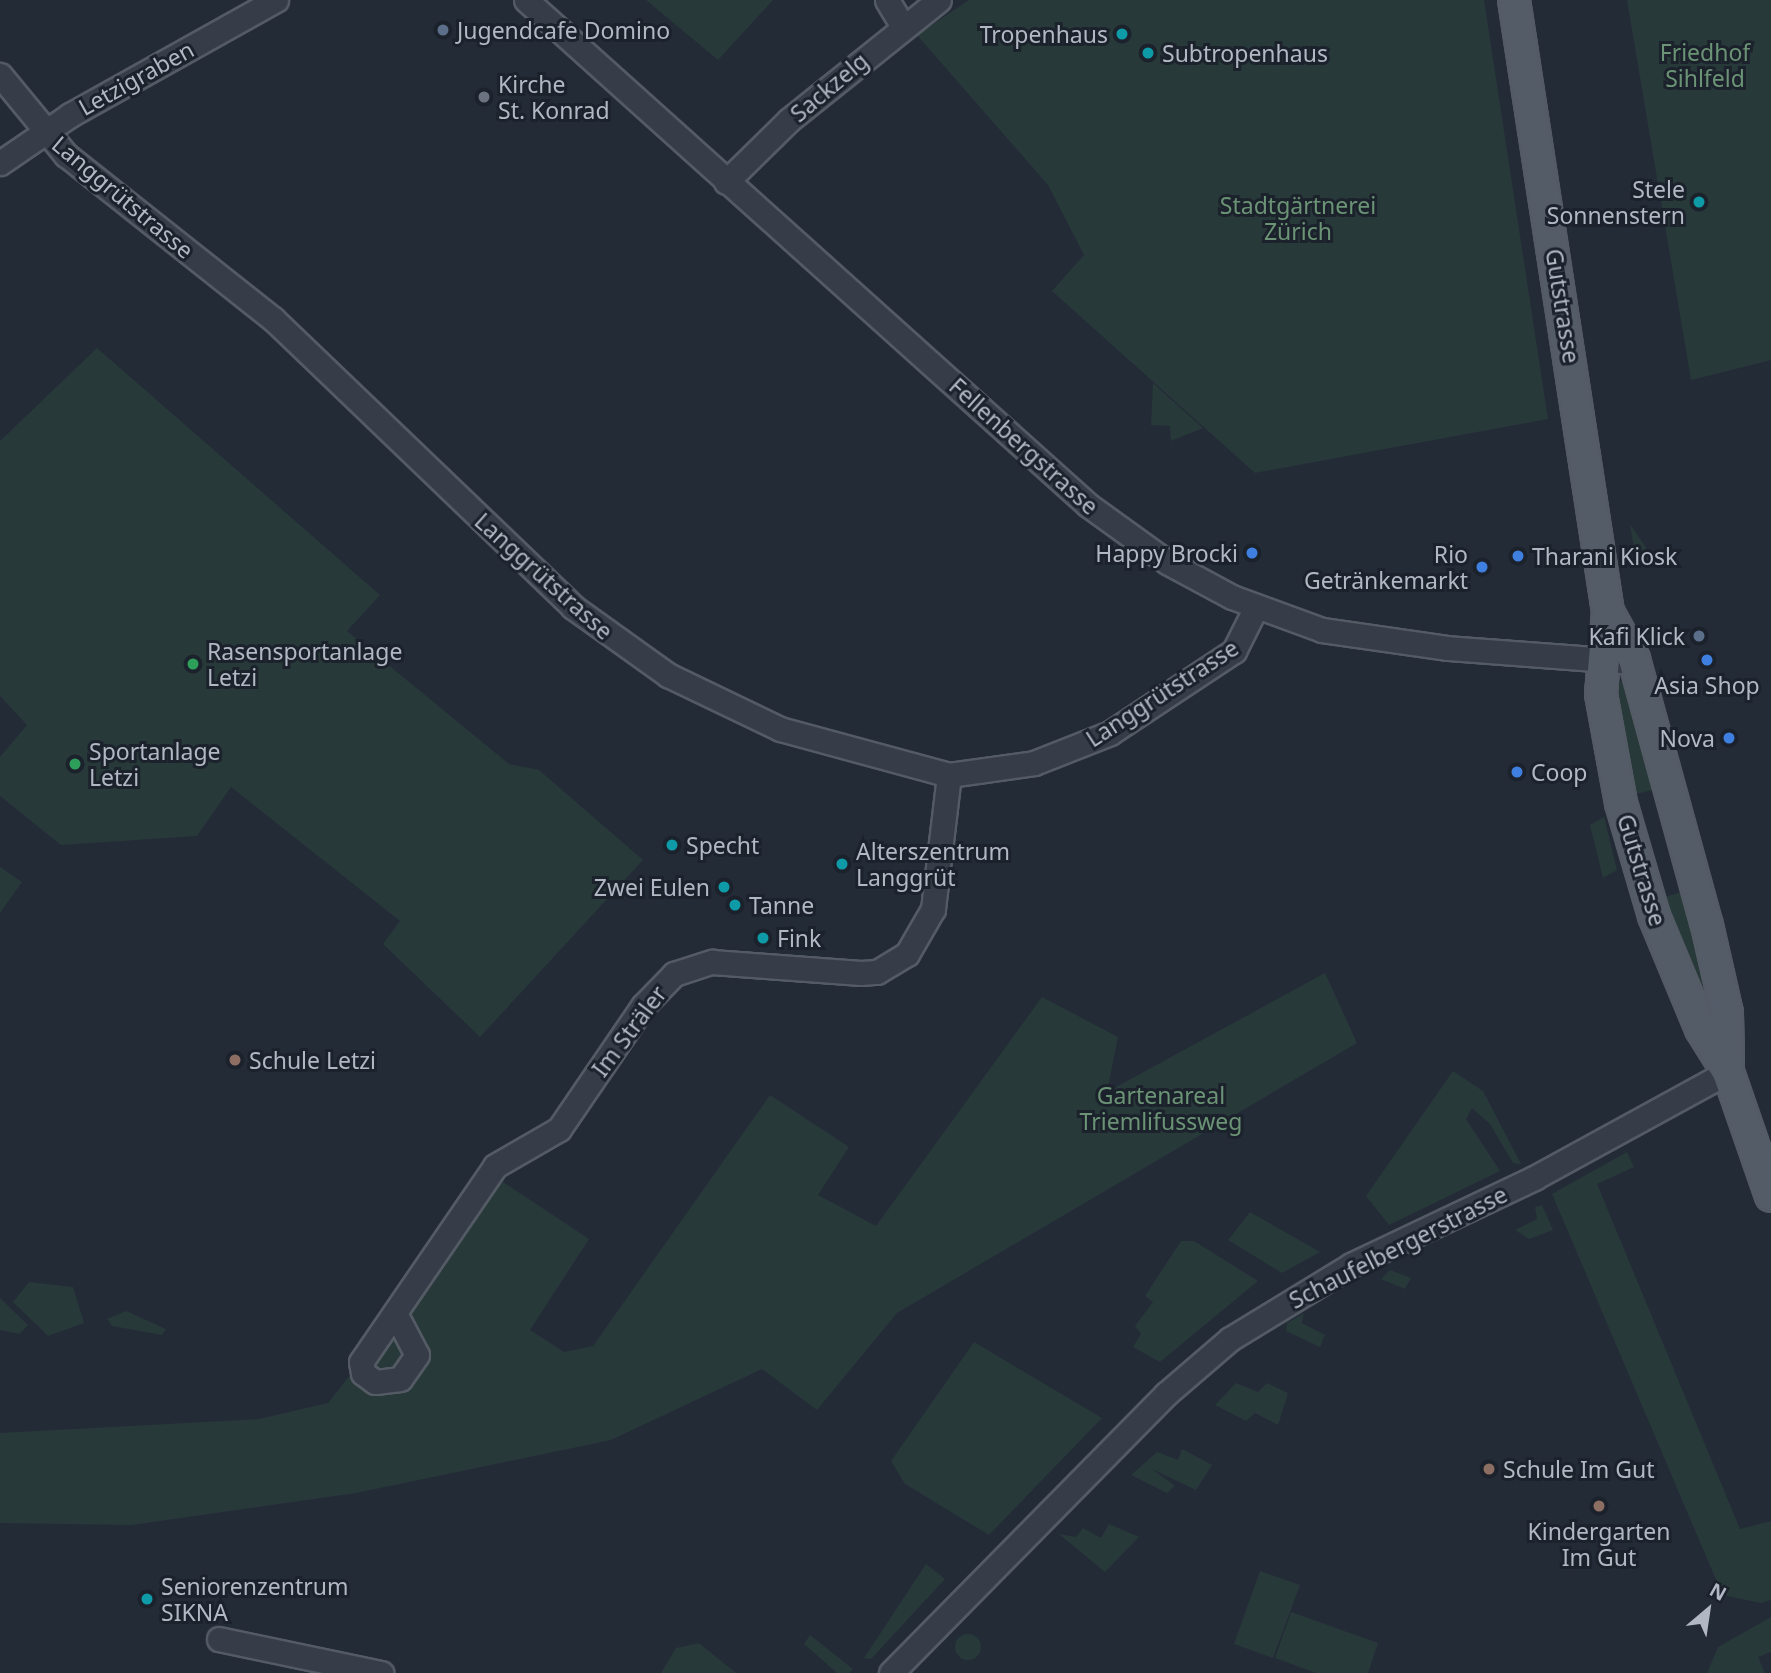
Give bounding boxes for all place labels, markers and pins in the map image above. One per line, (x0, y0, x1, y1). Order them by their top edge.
place label: Jugendcafe Domino (457, 16, 670, 44)
place label: Tropenhaus (980, 20, 1108, 48)
marker: Jugendcafe Domino (435, 22, 451, 38)
marker: Tropenhaus (1114, 26, 1130, 42)
place label: Subtropenhaus (1162, 39, 1328, 67)
marker: Subtropenhaus (1140, 45, 1156, 61)
place label: Kirche St. Konrad (498, 70, 610, 124)
marker: Kirche St. Konrad (476, 89, 492, 105)
place label: Stele Sonnenstern (1547, 175, 1685, 229)
marker: Stele Sonnenstern (1691, 194, 1707, 210)
place label: Happy Brocki (1095, 539, 1238, 567)
place label: Rio Getränkemarkt (1304, 540, 1468, 594)
place label: Tharani Kiosk (1532, 542, 1677, 570)
marker: Happy Brocki (1244, 545, 1260, 561)
marker: Tharani Kiosk (1510, 548, 1526, 564)
marker: Rio Getränkemarkt (1474, 559, 1490, 575)
place label: Kafi Klick (1589, 622, 1685, 650)
marker: Kafi Klick (1691, 628, 1707, 644)
place label: Rasensportanlage Letzi (207, 637, 402, 691)
marker: Asia Shop (1699, 652, 1715, 668)
marker: Rasensportanlage Letzi (185, 656, 201, 672)
place label: Asia Shop (1654, 671, 1760, 699)
place label: Nova (1659, 724, 1715, 752)
marker: Nova (1721, 730, 1737, 746)
place label: Sportanlage Letzi (89, 737, 221, 791)
marker: Sportanlage Letzi (67, 756, 83, 772)
place label: Coop (1531, 758, 1588, 786)
marker: Coop (1509, 764, 1525, 780)
place label: Specht (686, 831, 759, 859)
marker: Specht (664, 837, 680, 853)
place label: Alterszentrum Langgrüt (856, 837, 1010, 891)
marker: Alterszentrum Langgrüt (834, 856, 850, 872)
place label: Zwei Eulen (594, 873, 710, 901)
marker: Zwei Eulen (716, 879, 732, 895)
place label: Tanne (749, 891, 814, 919)
marker: Tanne (727, 897, 743, 913)
place label: Fink (777, 924, 821, 952)
marker: Fink (755, 930, 771, 946)
place label: Schule Letzi (249, 1046, 376, 1074)
marker: Schule Letzi (227, 1052, 243, 1068)
place label: Schule Im Gut (1503, 1455, 1655, 1483)
marker: Schule Im Gut (1481, 1461, 1497, 1477)
marker: Kindergarten Im Gut (1591, 1498, 1607, 1514)
place label: Kindergarten Im Gut (1528, 1517, 1670, 1571)
place label: Seniorenzentrum SIKNA (161, 1572, 348, 1626)
marker: Seniorenzentrum SIKNA (139, 1591, 155, 1607)

